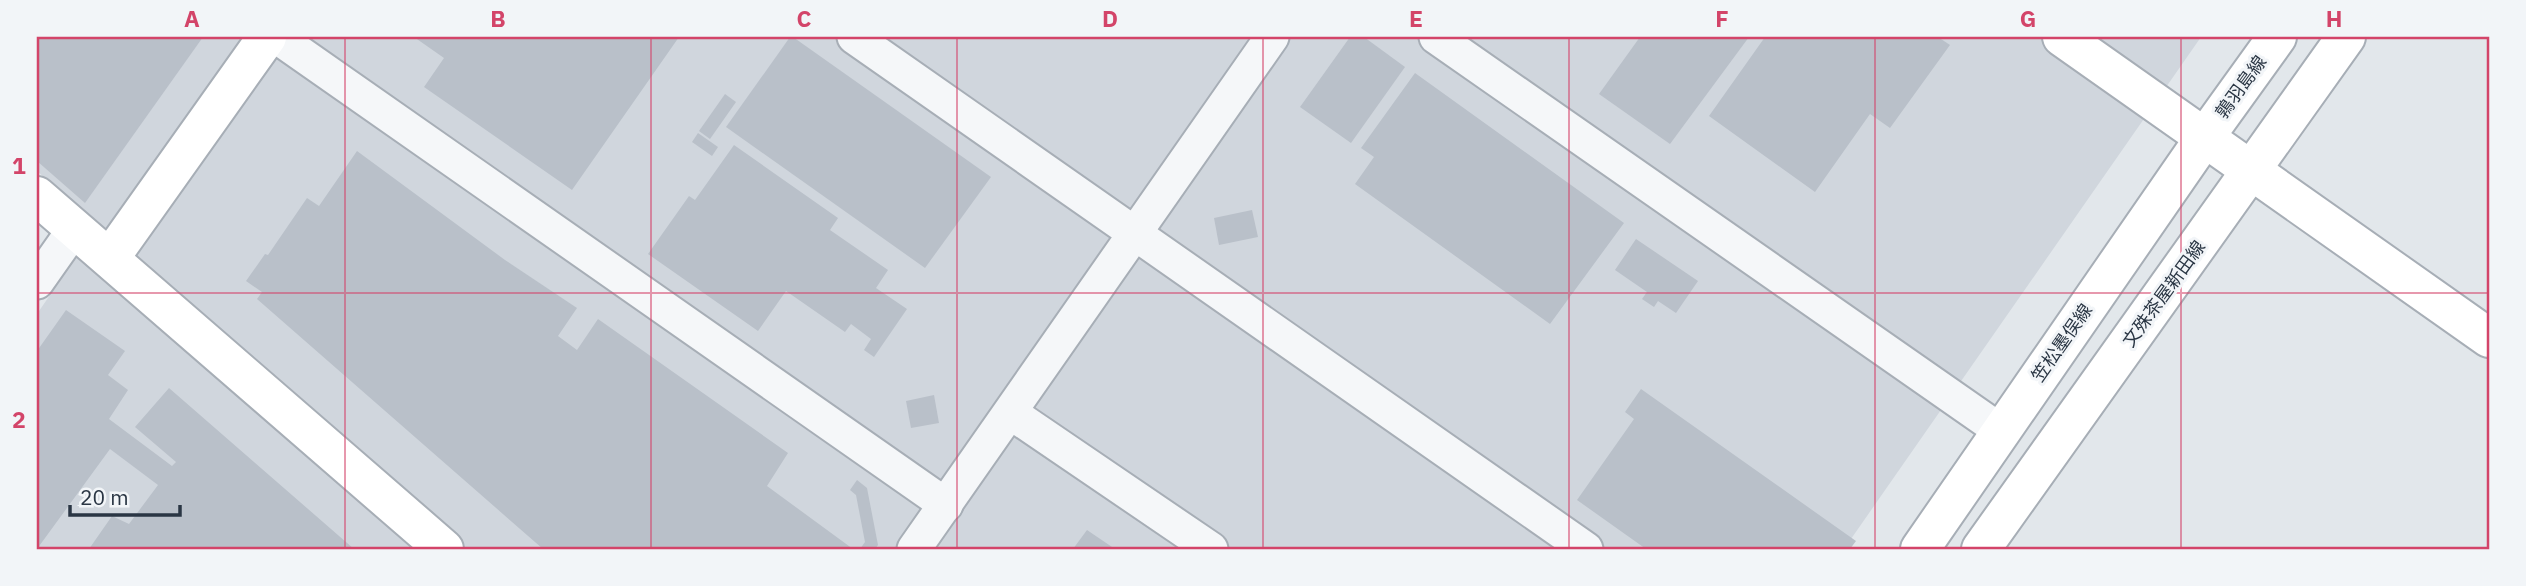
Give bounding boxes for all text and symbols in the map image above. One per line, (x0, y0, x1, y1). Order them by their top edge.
text: A (184, 3, 200, 33)
text: B (490, 3, 506, 33)
text: C (797, 3, 812, 33)
text: D (1102, 3, 1118, 33)
text: E (1409, 3, 1423, 33)
text: F (1715, 3, 1729, 33)
text: G (2020, 3, 2036, 33)
text: H (2326, 3, 2342, 33)
street label: 鶉羽島線 (2210, 51, 2271, 123)
text: 1 (12, 150, 26, 180)
street label: 文殊茶屋新田線 (2117, 236, 2210, 351)
street label: 笠松墨俣線 (2026, 299, 2097, 386)
text: 2 (12, 404, 26, 434)
scale bar (70, 474, 180, 518)
text: 20 m (80, 483, 129, 511)

